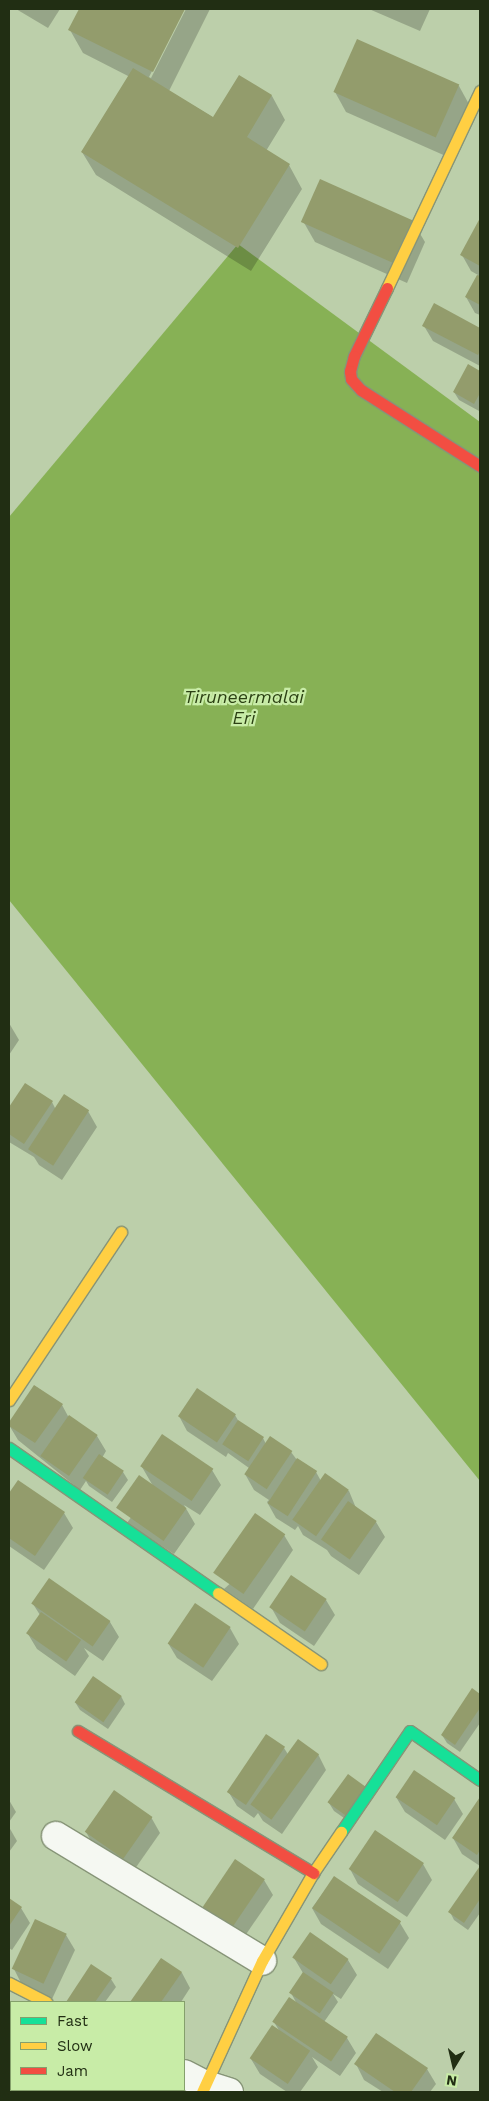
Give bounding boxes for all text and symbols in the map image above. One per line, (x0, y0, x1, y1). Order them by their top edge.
water label: Tiruneermalai Eri (184, 687, 304, 730)
legend (10, 2001, 185, 2091)
text: Fast (57, 2012, 88, 2030)
text: Slow (57, 2037, 93, 2055)
north arrow (429, 2041, 479, 2091)
text: Jam (57, 2062, 88, 2080)
text: N (445, 2072, 458, 2090)

